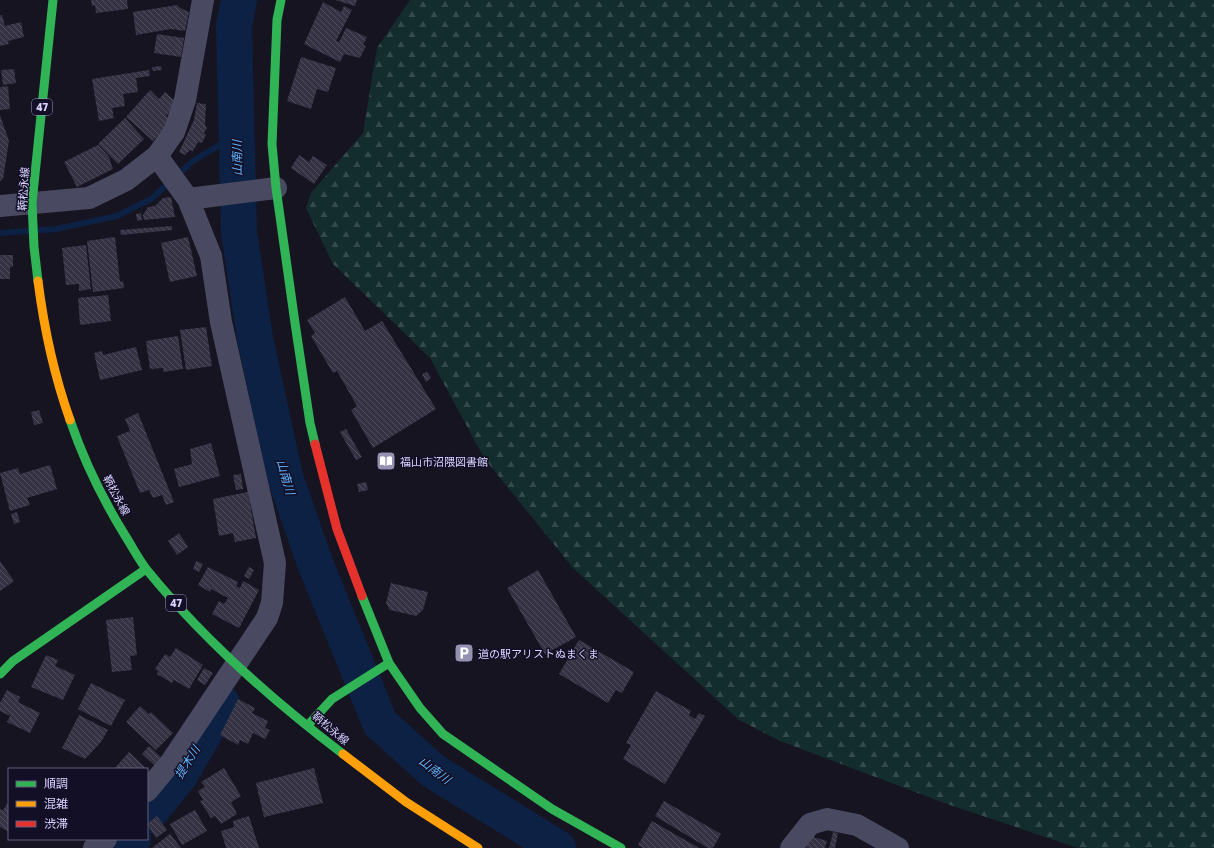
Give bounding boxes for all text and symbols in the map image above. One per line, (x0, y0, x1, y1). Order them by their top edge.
road number: 47 (32, 99, 52, 115)
water label: 山南川 (229, 138, 245, 176)
street label: 鞆松永線 (15, 167, 31, 211)
library icon: 福山市沼隈図書館 (375, 450, 397, 472)
place label: 福山市沼隈図書館 (400, 455, 488, 468)
water label: 山南川 (274, 458, 299, 498)
street label: 鞆松永線 (101, 473, 133, 517)
road number: 47 (166, 595, 186, 611)
parking icon: 道の駅アリストぬまくま (453, 642, 475, 664)
place label: 道の駅アリストぬまくま (478, 647, 599, 660)
street label: 鞆松永線 (310, 709, 352, 747)
water label: 提木川 (171, 741, 204, 781)
water label: 山南川 (416, 753, 455, 788)
legend (8, 768, 148, 840)
text: 順調 (44, 776, 68, 791)
text: 混雑 (44, 796, 68, 811)
text: 渋滞 (44, 816, 68, 831)

